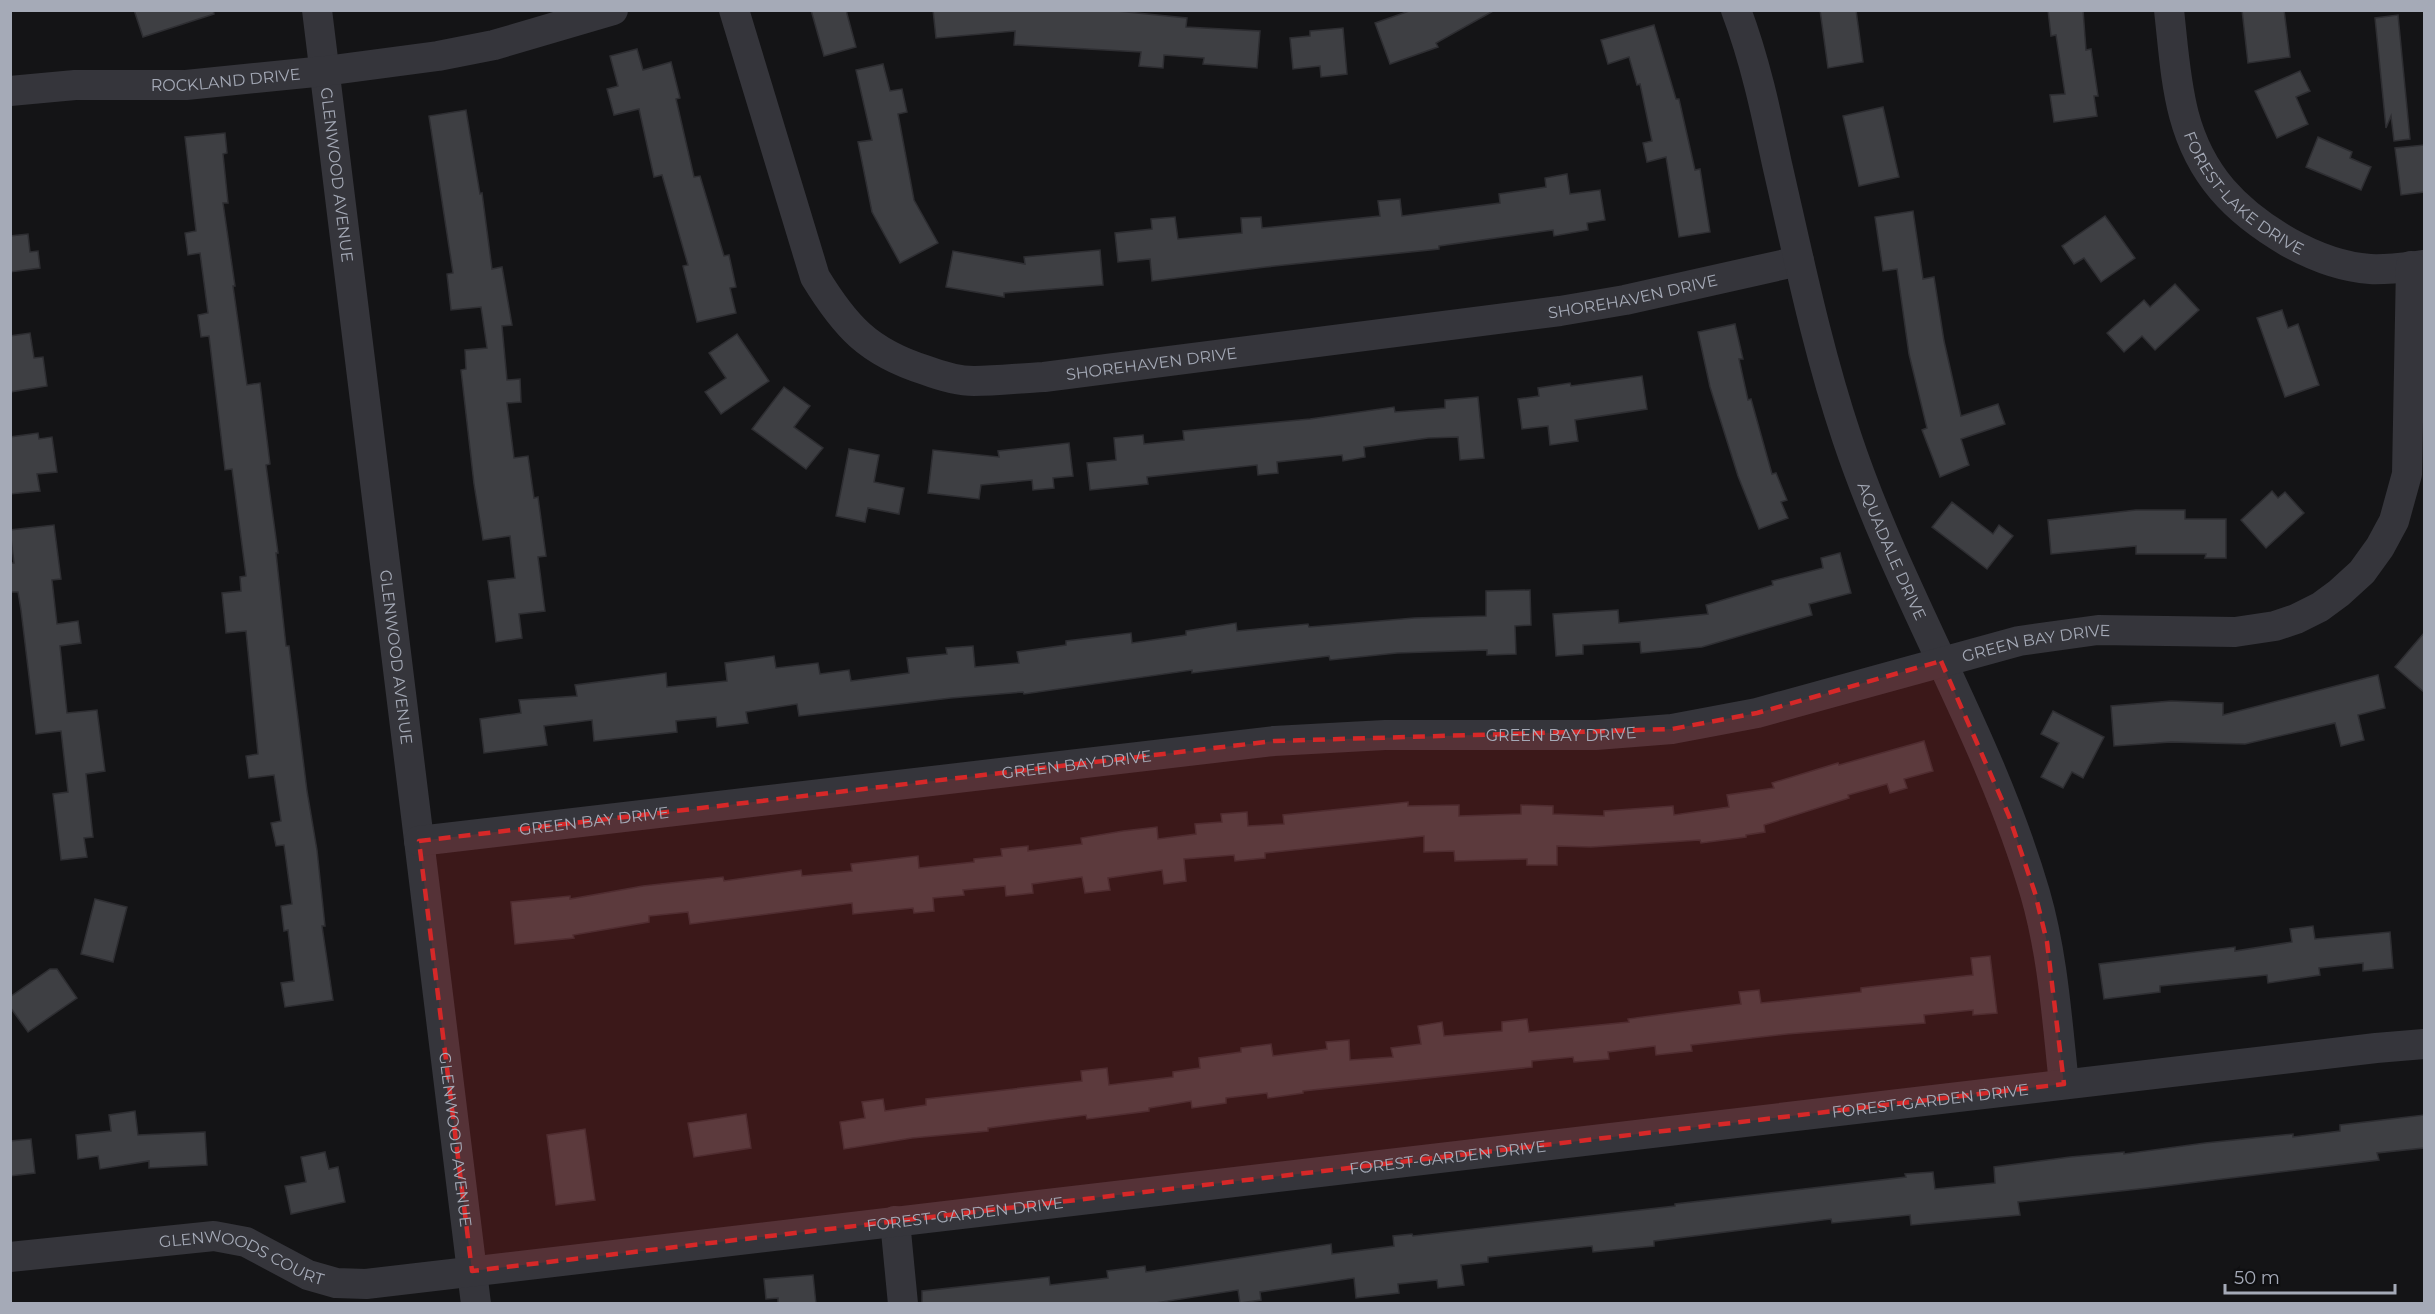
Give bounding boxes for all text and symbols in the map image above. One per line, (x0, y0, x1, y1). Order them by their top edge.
street label: ROCKLAND DRIVE (151, 64, 301, 95)
street label: GLENWOOD AVENUE (317, 86, 357, 263)
street label: FOREST-LAKE DRIVE (2180, 128, 2307, 258)
street label: SHOREHAVEN DRIVE (1547, 270, 1719, 322)
street label: SHOREHAVEN DRIVE (1065, 343, 1238, 384)
street label: AQUADALE DRIVE (1854, 479, 1930, 623)
street label: GLENWOOD AVENUE (376, 569, 417, 746)
street label: GREEN BAY DRIVE (1960, 620, 2110, 666)
street label: GREEN BAY DRIVE (1486, 722, 1637, 745)
street label: GREEN BAY DRIVE (1001, 746, 1152, 782)
street label: GREEN BAY DRIVE (518, 802, 670, 839)
street label: GLENWOOD AVENUE (436, 1051, 476, 1228)
street label: FOREST-GARDEN DRIVE (1831, 1079, 2030, 1121)
street label: FOREST-GARDEN DRIVE (1348, 1136, 1547, 1178)
street label: FOREST-GARDEN DRIVE (865, 1193, 1064, 1235)
street label: GLENWOODS COURT (158, 1226, 327, 1289)
scale bar (2225, 1257, 2394, 1295)
text: 50 m (2234, 1267, 2280, 1289)

